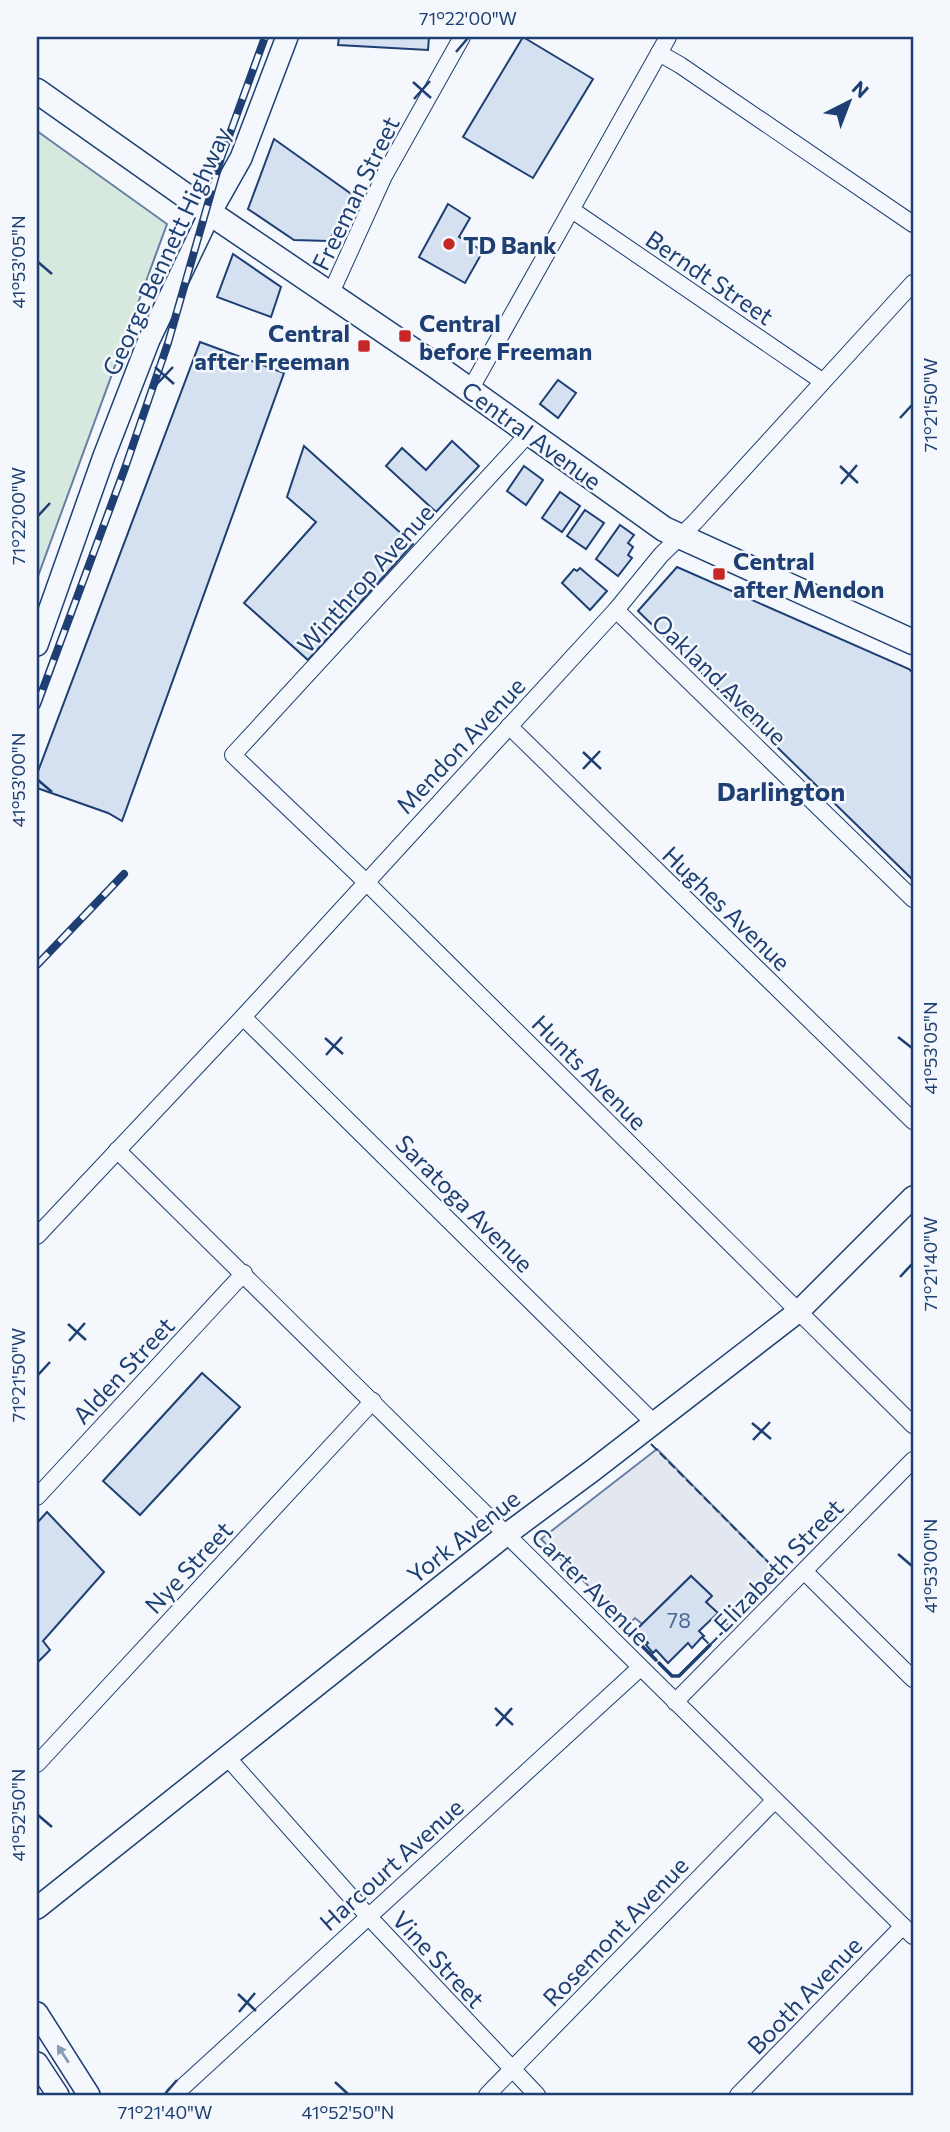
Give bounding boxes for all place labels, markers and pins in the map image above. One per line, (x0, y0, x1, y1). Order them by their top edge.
place label: TD Bank (463, 230, 557, 259)
marker: TD Bank (441, 236, 457, 252)
place label: Central before Freeman (419, 308, 592, 365)
place label: Central after Freeman (194, 318, 350, 375)
marker: Central before Freeman (397, 328, 413, 344)
marker: Central after Freeman (356, 338, 372, 354)
place label: Central after Mendon (733, 546, 884, 603)
marker: Central after Mendon (711, 566, 727, 582)

